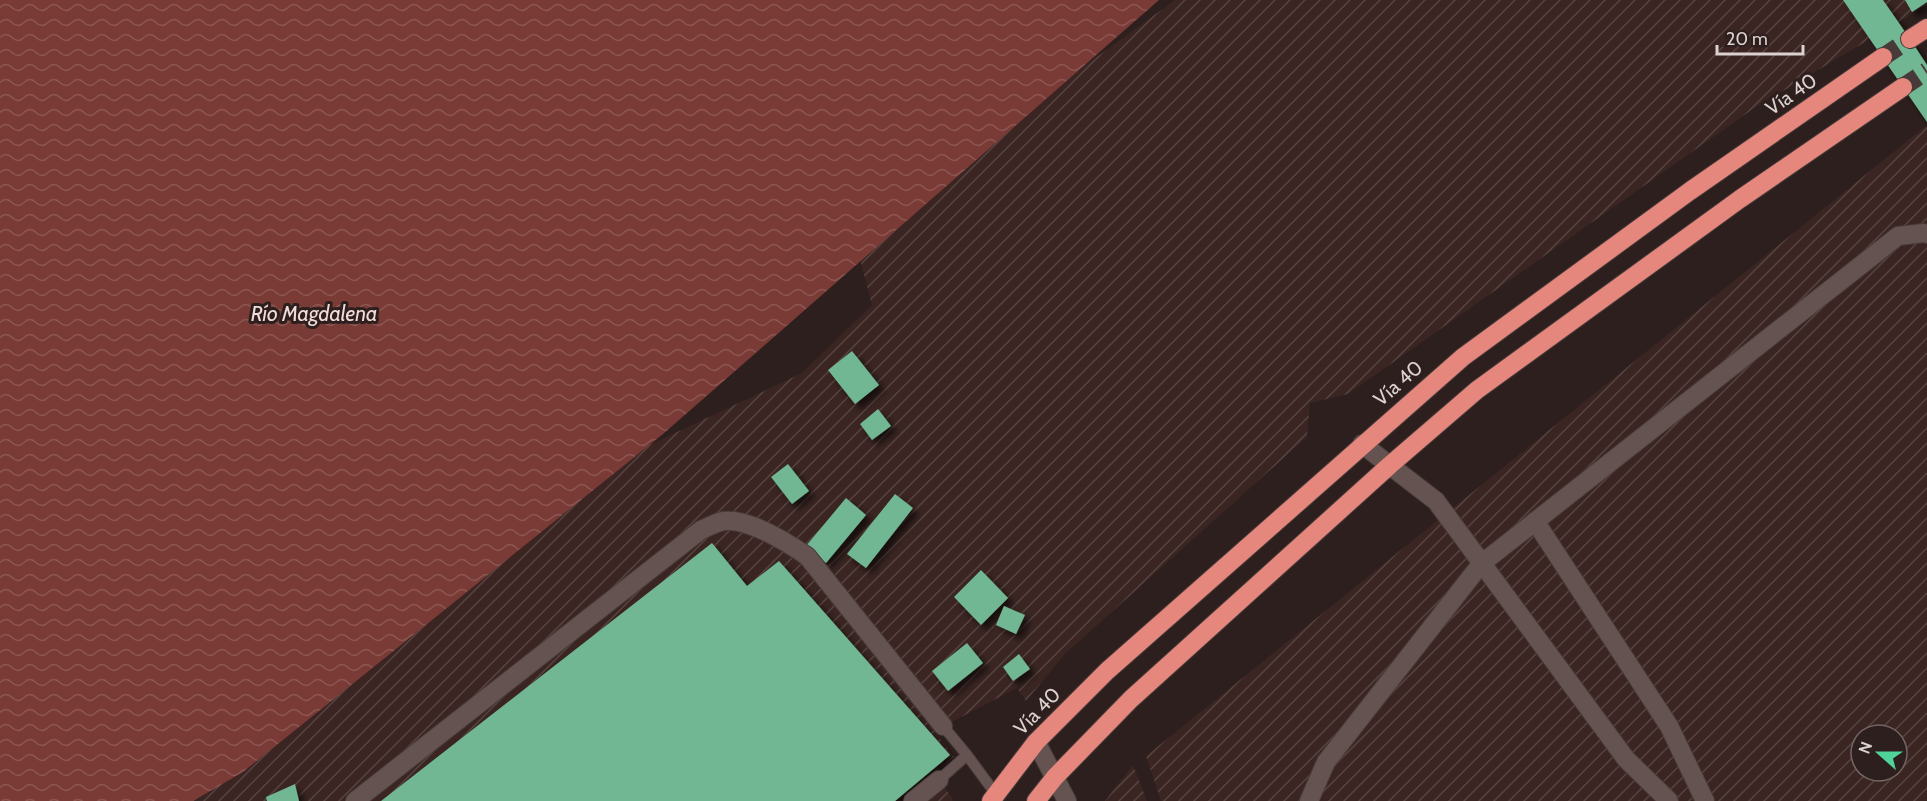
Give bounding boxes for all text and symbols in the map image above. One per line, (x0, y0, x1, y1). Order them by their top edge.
scale bar (1717, 18, 1802, 56)
text: 20 m (1726, 28, 1768, 50)
street label: Vía 40 (1761, 68, 1821, 120)
water label: Río Magdalena (251, 301, 377, 326)
street label: Vía 40 (1369, 355, 1427, 411)
street label: Vía 40 (1009, 682, 1065, 740)
north arrow (1849, 723, 1909, 783)
text: N (1855, 739, 1876, 756)

